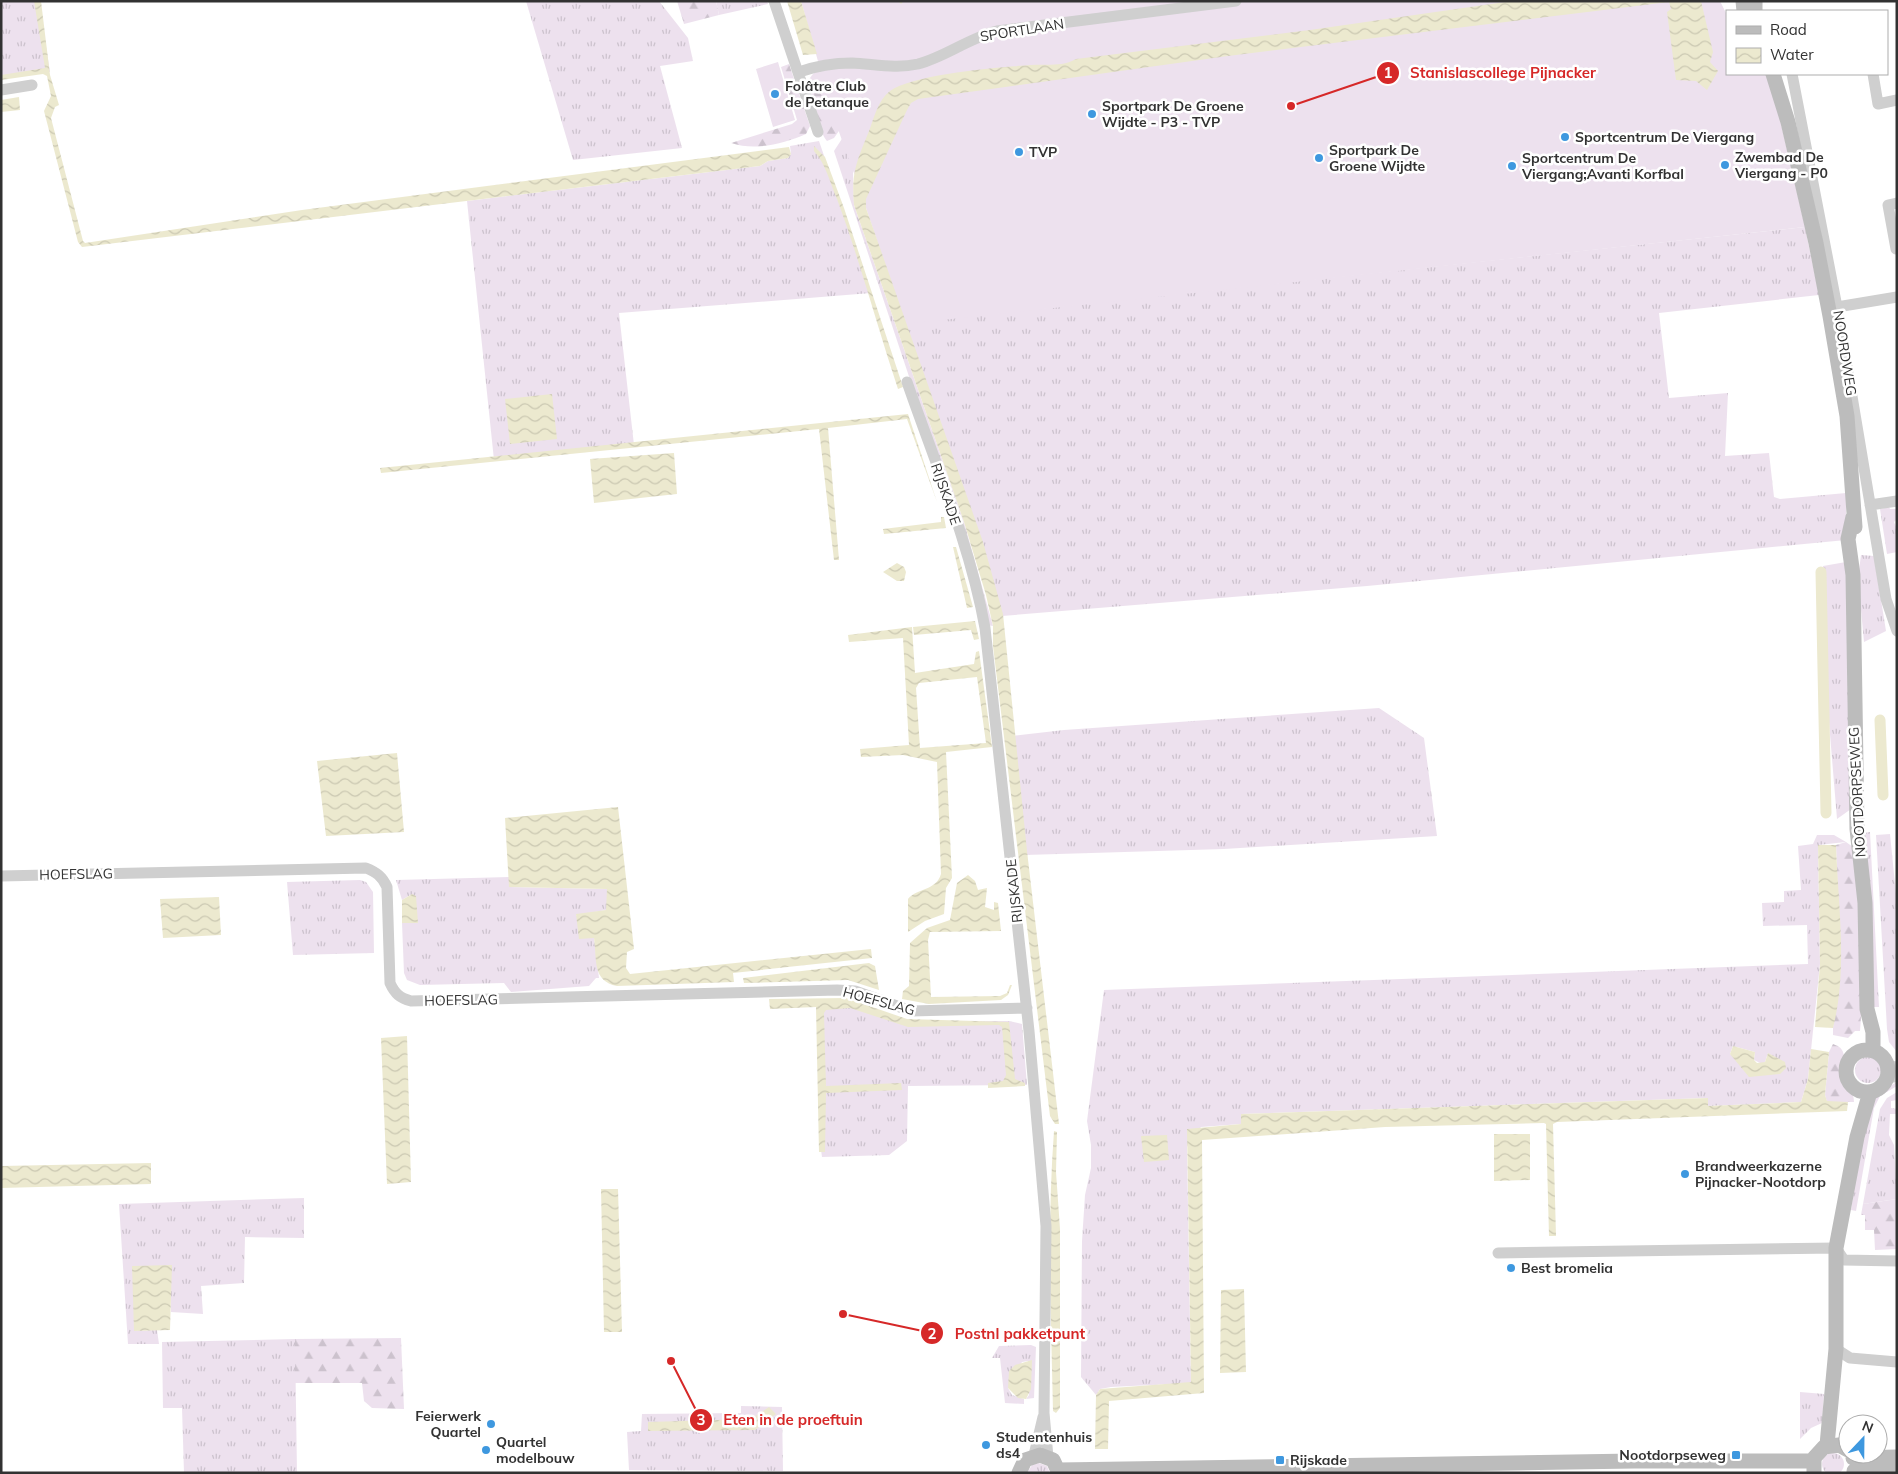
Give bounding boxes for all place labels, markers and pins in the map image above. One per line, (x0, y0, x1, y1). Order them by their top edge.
callout: Stanislascollege Pijnacker (1375, 58, 1606, 88)
place label: Folâtre Club de Petanque (785, 77, 869, 111)
marker: Folâtre Club de Petanque (769, 88, 781, 100)
place label: Sportpark De Groene Wijdte - P3 - TVP (1102, 97, 1244, 131)
marker: Sportpark De Groene Wijdte - P3 - TVP (1086, 108, 1098, 120)
place label: Sportcentrum De Viergang (1575, 128, 1754, 146)
marker: Sportcentrum De Viergang (1559, 131, 1571, 143)
place label: Sportpark De Groene Wijdte (1329, 141, 1426, 175)
place label: TVP (1029, 143, 1057, 161)
marker: TVP (1013, 146, 1025, 158)
place label: Zwembad De Viergang - P0 (1734, 148, 1828, 182)
place label: Sportcentrum De Viergang;Avanti Korfbal (1521, 149, 1684, 183)
marker: Sportpark De Groene Wijdte (1313, 152, 1325, 164)
marker: Zwembad De Viergang - P0 (1719, 159, 1731, 171)
marker: Sportcentrum De Viergang;Avanti Korfbal (1506, 160, 1518, 172)
place label: Brandweerkazerne Pijnacker-Nootdorp (1695, 1157, 1826, 1191)
marker: Brandweerkazerne Pijnacker-Nootdorp (1679, 1168, 1691, 1180)
place label: Best bromelia (1521, 1259, 1613, 1277)
marker: Best bromelia (1505, 1262, 1517, 1274)
callout: Postnl pakketpunt (920, 1318, 1095, 1348)
callout: Eten in de proeftuin (688, 1405, 873, 1435)
place label: Feierwerk Quartel (415, 1407, 481, 1441)
marker: Feierwerk Quartel (485, 1418, 497, 1430)
place label: Studentenhuis ds4 (996, 1428, 1092, 1462)
place label: Quartel modelbouw (496, 1433, 575, 1467)
marker: Studentenhuis ds4 (980, 1439, 992, 1451)
marker: Quartel modelbouw (480, 1444, 492, 1456)
place label: Nootdorpseweg (1619, 1446, 1726, 1464)
marker: Nootdorpseweg (1730, 1449, 1742, 1461)
place label: Rijskade (1290, 1451, 1347, 1469)
marker: Rijskade (1274, 1454, 1286, 1466)

